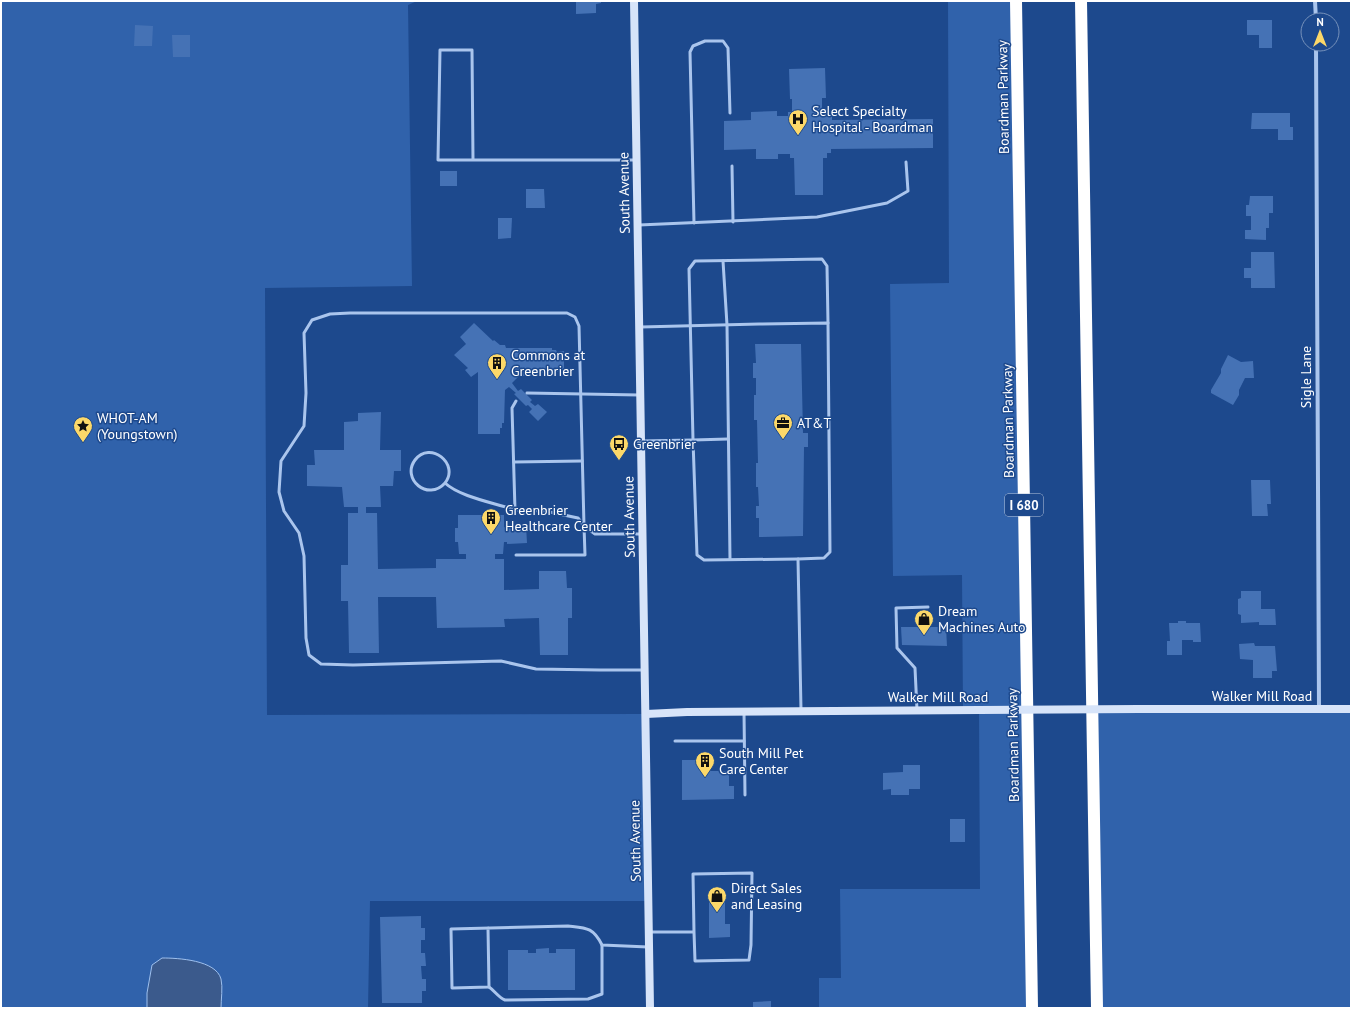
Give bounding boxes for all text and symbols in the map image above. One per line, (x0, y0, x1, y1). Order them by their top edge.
north arrow (1300, 12, 1340, 52)
text: N (1316, 15, 1324, 29)
street label: Boardman Parkway (993, 39, 1013, 154)
place label: Select Specialty Hospital - Boardman (812, 102, 933, 136)
hospital icon: Select Specialty Hospital - Boardman (787, 108, 809, 136)
street label: South Avenue (614, 152, 634, 234)
place label: Commons at Greenbrier (511, 346, 585, 380)
street label: Sigle Lane (1297, 346, 1315, 408)
building icon: Commons at Greenbrier (486, 352, 508, 380)
street label: Boardman Parkway (998, 363, 1018, 478)
place label: WHOT-AM (Youngstown) (97, 409, 178, 443)
office icon: AT&T (772, 412, 794, 440)
place label: AT&T (797, 414, 831, 432)
place icon: WHOT-AM (Youngstown) (72, 415, 94, 443)
bus stop icon: Greenbrier (608, 433, 630, 461)
place label: Greenbrier (633, 435, 696, 453)
street label: South Avenue (619, 476, 639, 558)
road number: I 680 (1005, 494, 1043, 516)
place label: Greenbrier Healthcare Center (505, 501, 613, 535)
building icon: Greenbrier Healthcare Center (480, 507, 502, 535)
place label: Dream Machines Auto (938, 602, 1026, 636)
shop icon: Dream Machines Auto (913, 608, 935, 636)
street label: Boardman Parkway (1003, 687, 1023, 802)
street label: Walker Mill Road (1212, 687, 1312, 705)
street label: Walker Mill Road (888, 688, 988, 706)
place label: South Mill Pet Care Center (719, 744, 804, 778)
building icon: South Mill Pet Care Center (694, 750, 716, 778)
street label: South Avenue (625, 800, 645, 882)
place label: Direct Sales and Leasing (731, 879, 802, 913)
shop icon: Direct Sales and Leasing (706, 885, 728, 913)

